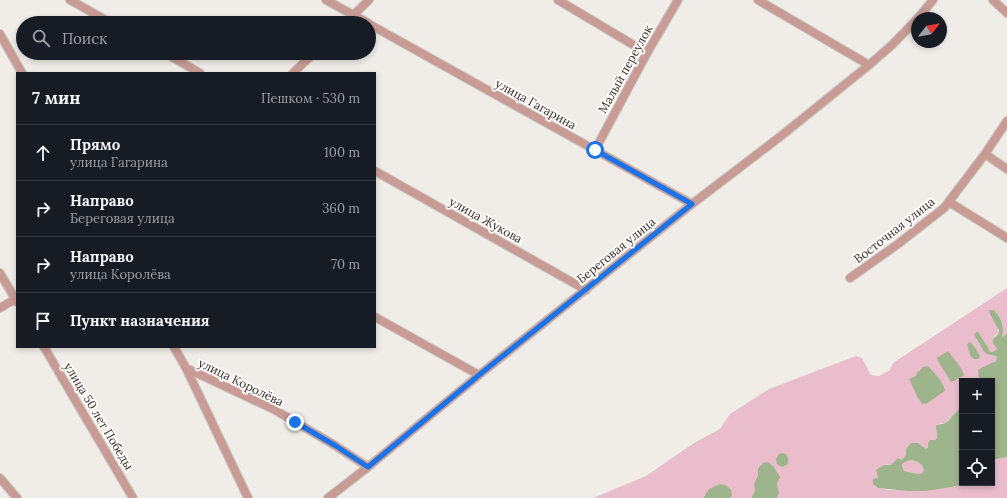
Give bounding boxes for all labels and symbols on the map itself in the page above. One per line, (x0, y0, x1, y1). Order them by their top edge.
north arrow (911, 12, 947, 48)
street label: Малый переулок (595, 22, 656, 116)
street label: улица Гагарина (493, 76, 579, 132)
route start (586, 141, 604, 159)
street label: улица Жукова (447, 194, 525, 246)
street label: Восточная улица (851, 194, 937, 266)
street label: Береговая улица (574, 214, 658, 286)
street label: улица Королёва (196, 355, 286, 409)
street label: улица 50 лет Победы (61, 360, 137, 472)
route end (286, 413, 304, 431)

